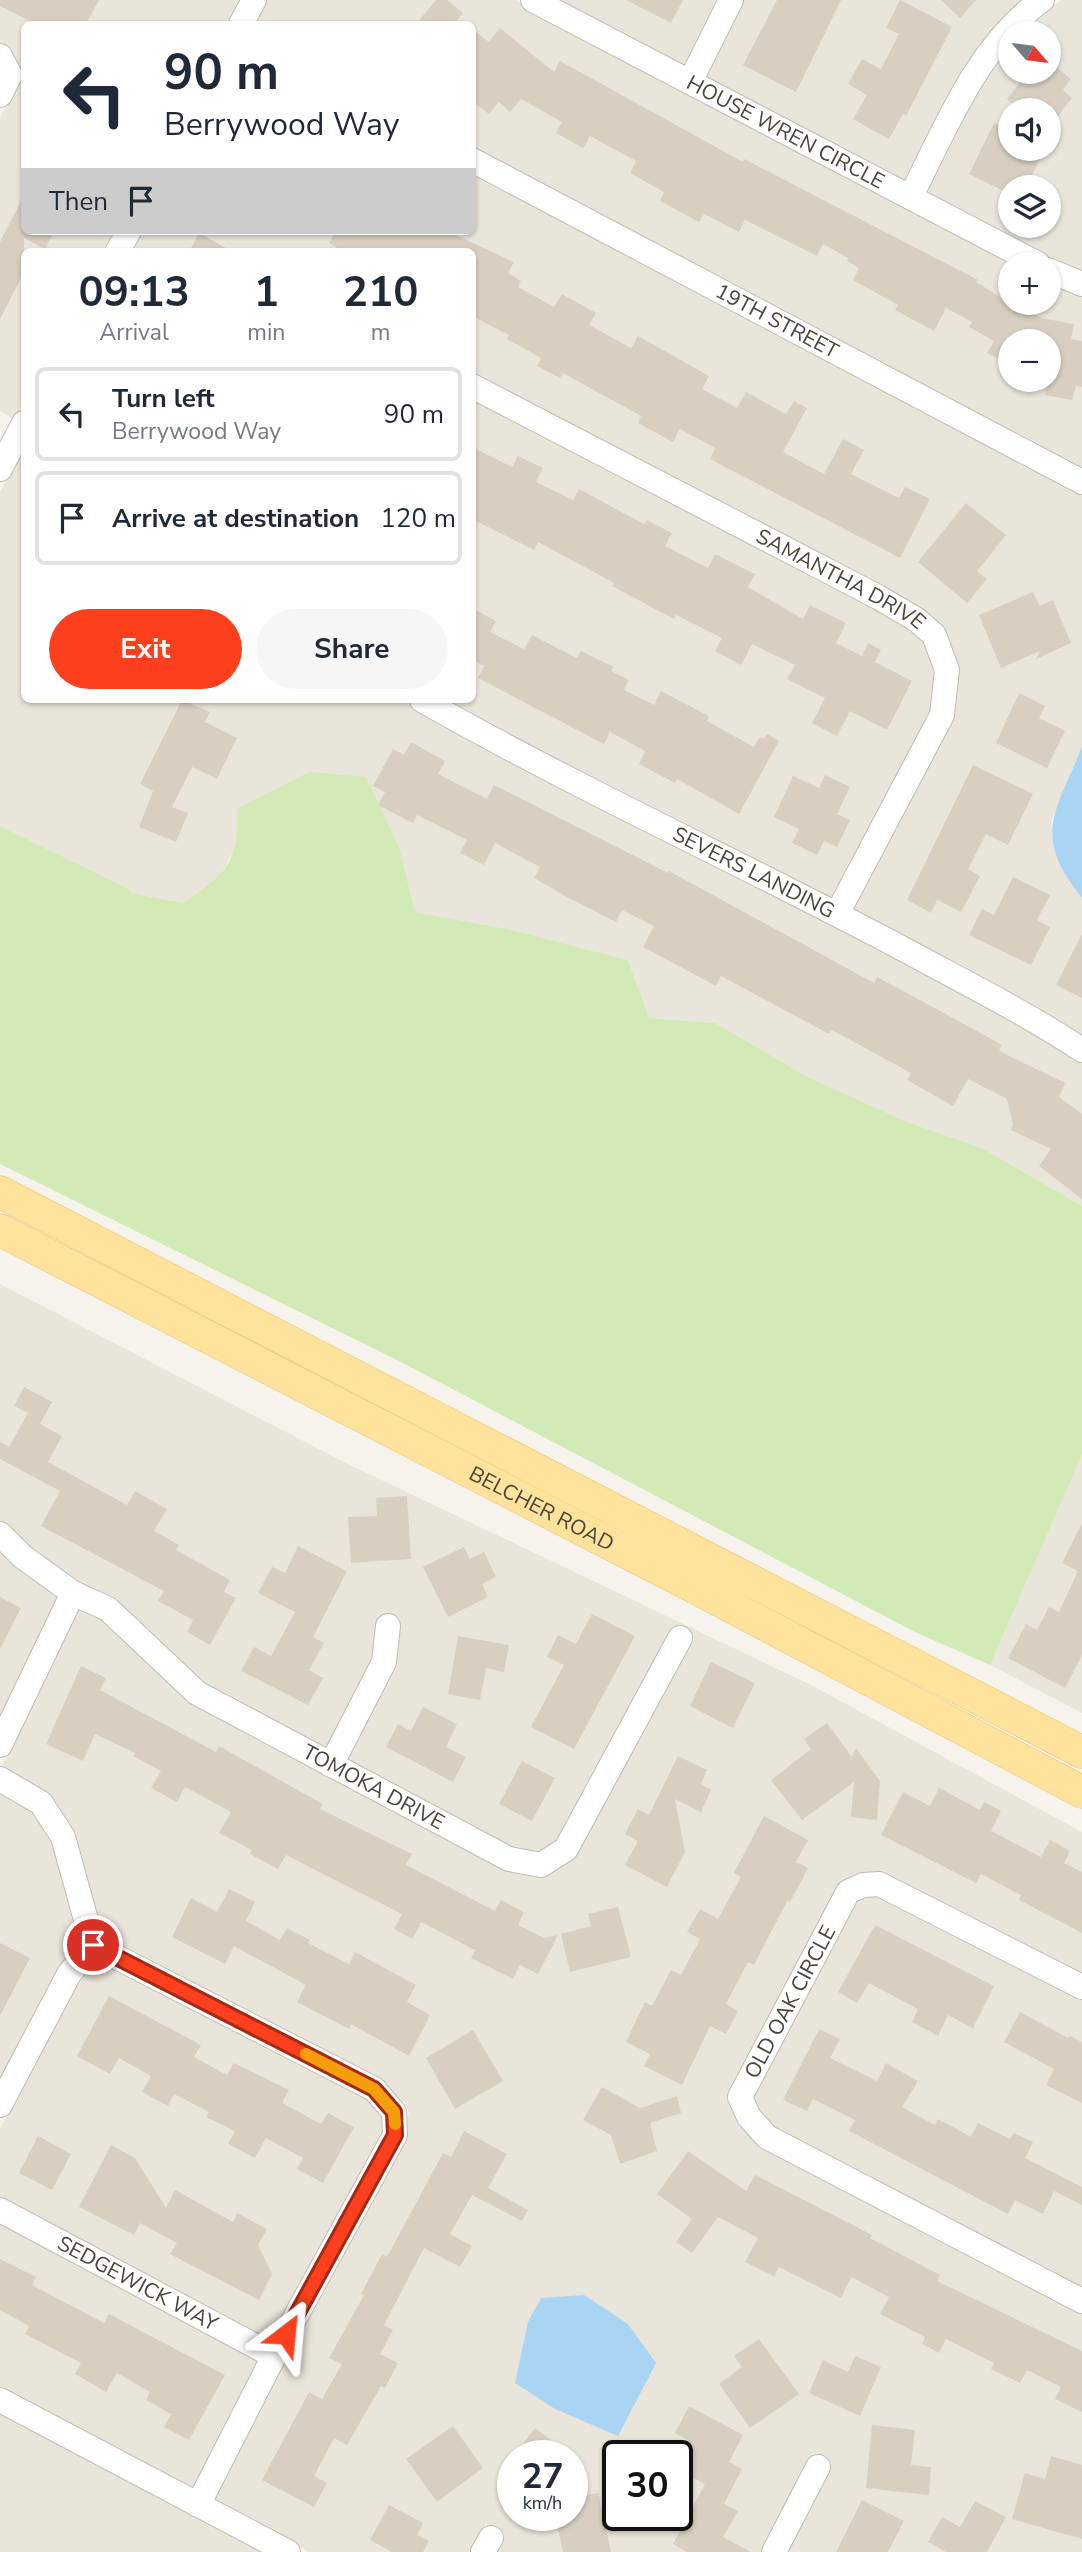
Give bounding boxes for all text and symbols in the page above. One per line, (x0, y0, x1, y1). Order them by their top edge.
north arrow (998, 21, 1060, 84)
map controls (998, 21, 1061, 392)
text: 90 m (164, 39, 279, 106)
icon: left (49, 49, 140, 140)
street label: HOUSE WREN CIRCLE (682, 69, 889, 195)
button: sound (998, 98, 1061, 161)
text: Berrywood Way (164, 103, 399, 146)
button: layers (998, 175, 1061, 238)
icon: arrive (122, 182, 160, 220)
text: Then (49, 184, 108, 219)
button: + (998, 252, 1061, 315)
text: 09:13 (79, 264, 190, 321)
text: 1 (254, 264, 279, 321)
text: 210 (343, 264, 418, 321)
street label: 19TH STREET (711, 277, 844, 365)
text: Arrival (100, 317, 169, 348)
text: min (247, 317, 285, 348)
text: m (371, 317, 391, 348)
button: − (998, 329, 1061, 392)
text: Turn left (112, 381, 215, 416)
icon: left (53, 395, 91, 433)
text: 90 m (384, 397, 444, 432)
text: Berrywood Way (112, 416, 281, 447)
icon: arrive (53, 499, 91, 537)
text: Arrive at destination (112, 501, 359, 536)
text: 120 m (380, 501, 456, 536)
street label: SAMANTHA DRIVE (751, 522, 932, 635)
button: Exit (49, 609, 242, 689)
button: Share (256, 609, 448, 689)
street label: SEVERS LANDING (668, 820, 840, 925)
street label: BELCHER ROAD (464, 1460, 619, 1558)
street label: TOMOKA DRIVE (298, 1738, 449, 1836)
pin (63, 1915, 123, 1975)
street label: OLD OAK CIRCLE (738, 1921, 842, 2083)
icon: arrive (74, 1926, 112, 1964)
street label: SEDGEWICK WAY (53, 2229, 223, 2338)
position arrow (249, 2297, 323, 2371)
speed limit sign: 30 (602, 2440, 693, 2531)
text: 27 (521, 2453, 564, 2500)
text: km/h (523, 2491, 562, 2515)

